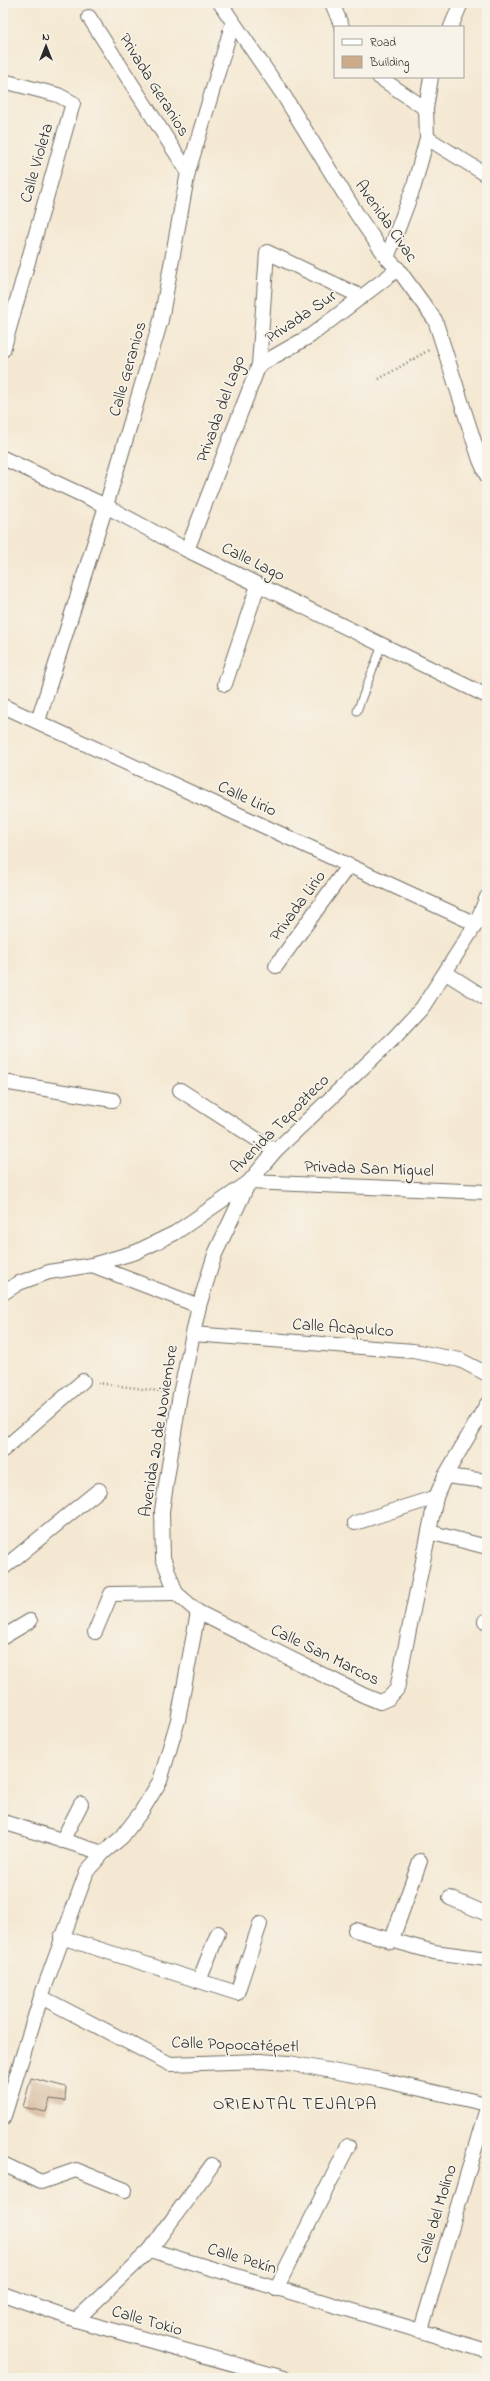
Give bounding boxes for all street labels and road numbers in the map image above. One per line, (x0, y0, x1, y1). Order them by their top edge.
street label: Privada Geranios (112, 29, 196, 141)
street label: Calle Violeta (14, 120, 60, 206)
street label: Avenida Civac (348, 175, 424, 268)
street label: Privada Sur (260, 283, 342, 350)
street label: Calle Geranios (103, 319, 153, 419)
street label: Privada del Lago (190, 352, 254, 467)
street label: Calle Lago (216, 536, 289, 590)
street label: Calle Lirio (213, 774, 281, 824)
street label: Privada Lirio (264, 865, 332, 947)
street label: Avenida Tepozteco (225, 1068, 336, 1179)
street label: Privada San Miguel (304, 1154, 434, 1186)
street label: Calle Acapulco (292, 1312, 395, 1344)
street label: Avenida 20 de Noviembre (133, 1343, 185, 1519)
street label: Calle San Marcos (266, 1618, 384, 1692)
street label: Calle Popocatépetl (171, 2030, 299, 2060)
street label: Calle del Molino (410, 2161, 464, 2267)
street label: Calle Pekín (204, 2237, 280, 2281)
street label: Calle Tokio (109, 2299, 186, 2343)

